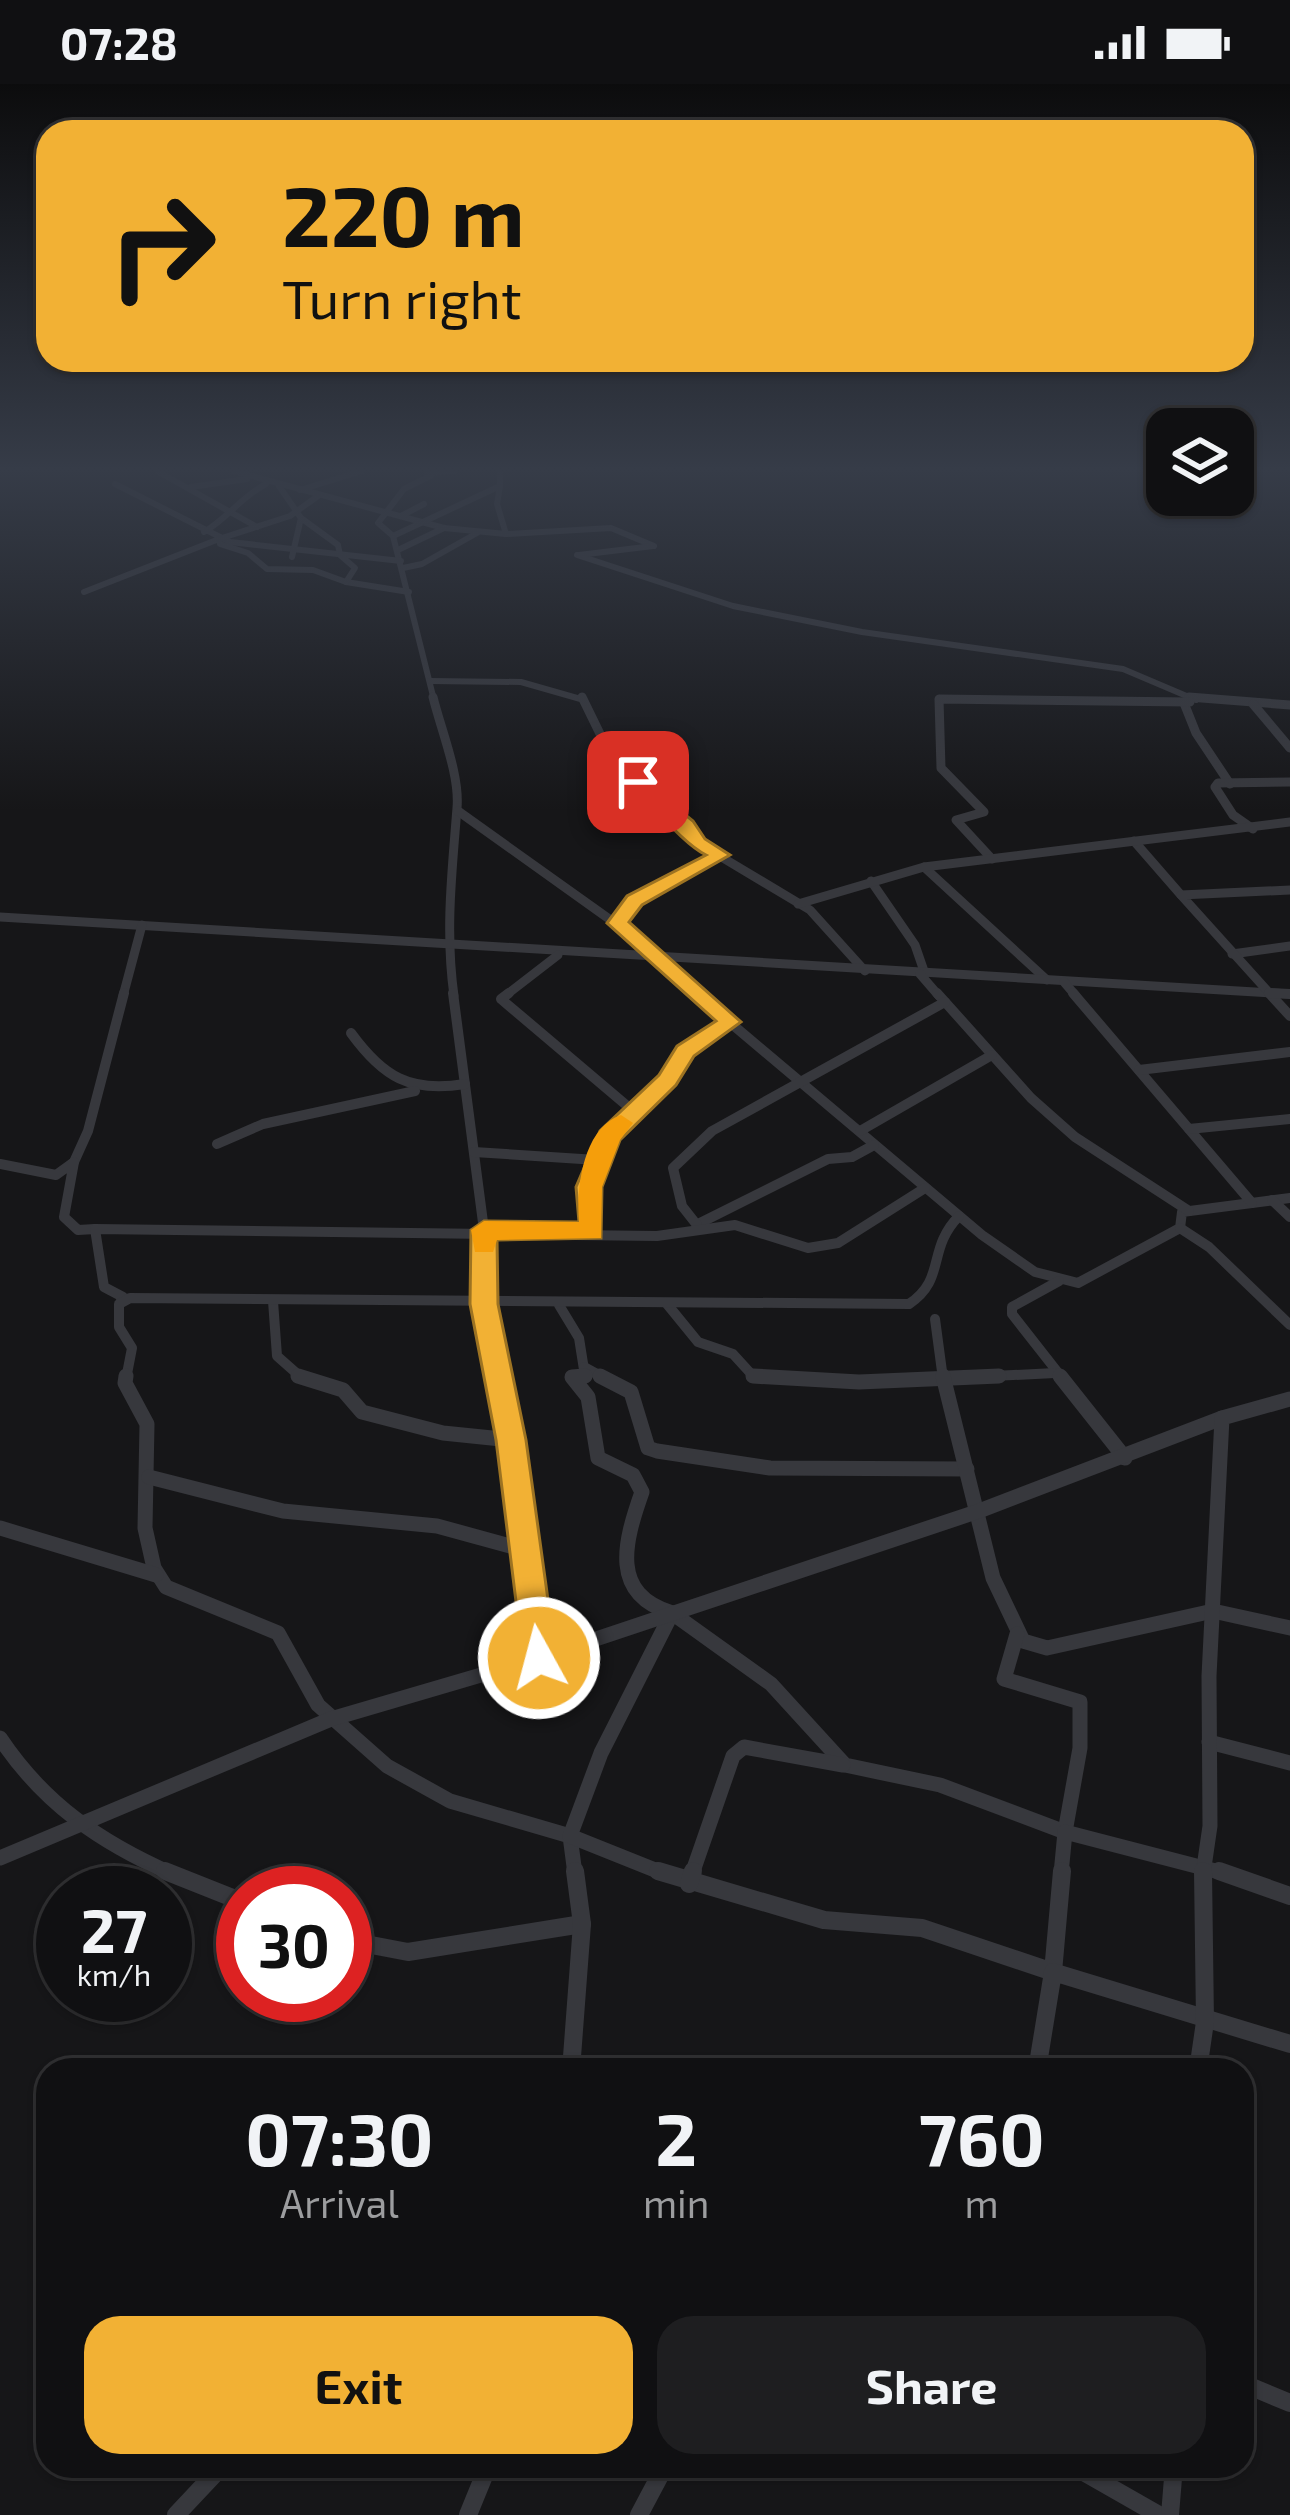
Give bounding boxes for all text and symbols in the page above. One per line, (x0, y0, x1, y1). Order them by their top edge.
text: 07:28 (60, 15, 178, 69)
text: 220 m (282, 163, 525, 264)
icon: right (84, 168, 240, 324)
text: Turn right (282, 265, 522, 330)
map controls (1146, 408, 1254, 516)
button: layers (1146, 408, 1254, 516)
pin (587, 731, 689, 833)
icon: arrive (605, 749, 671, 815)
position arrow (476, 1595, 602, 1721)
speed limit sign: 30 (216, 1866, 372, 2022)
text: 27 (81, 1893, 147, 1965)
text: km/h (77, 1956, 151, 1992)
text: 07:30 (245, 2094, 434, 2180)
text: 2 (655, 2094, 697, 2180)
text: 760 (919, 2094, 1045, 2180)
text: Arrival (280, 2179, 399, 2226)
text: min (643, 2179, 709, 2226)
text: m (965, 2179, 999, 2226)
button: Exit (84, 2316, 633, 2454)
button: Share (657, 2316, 1206, 2454)

